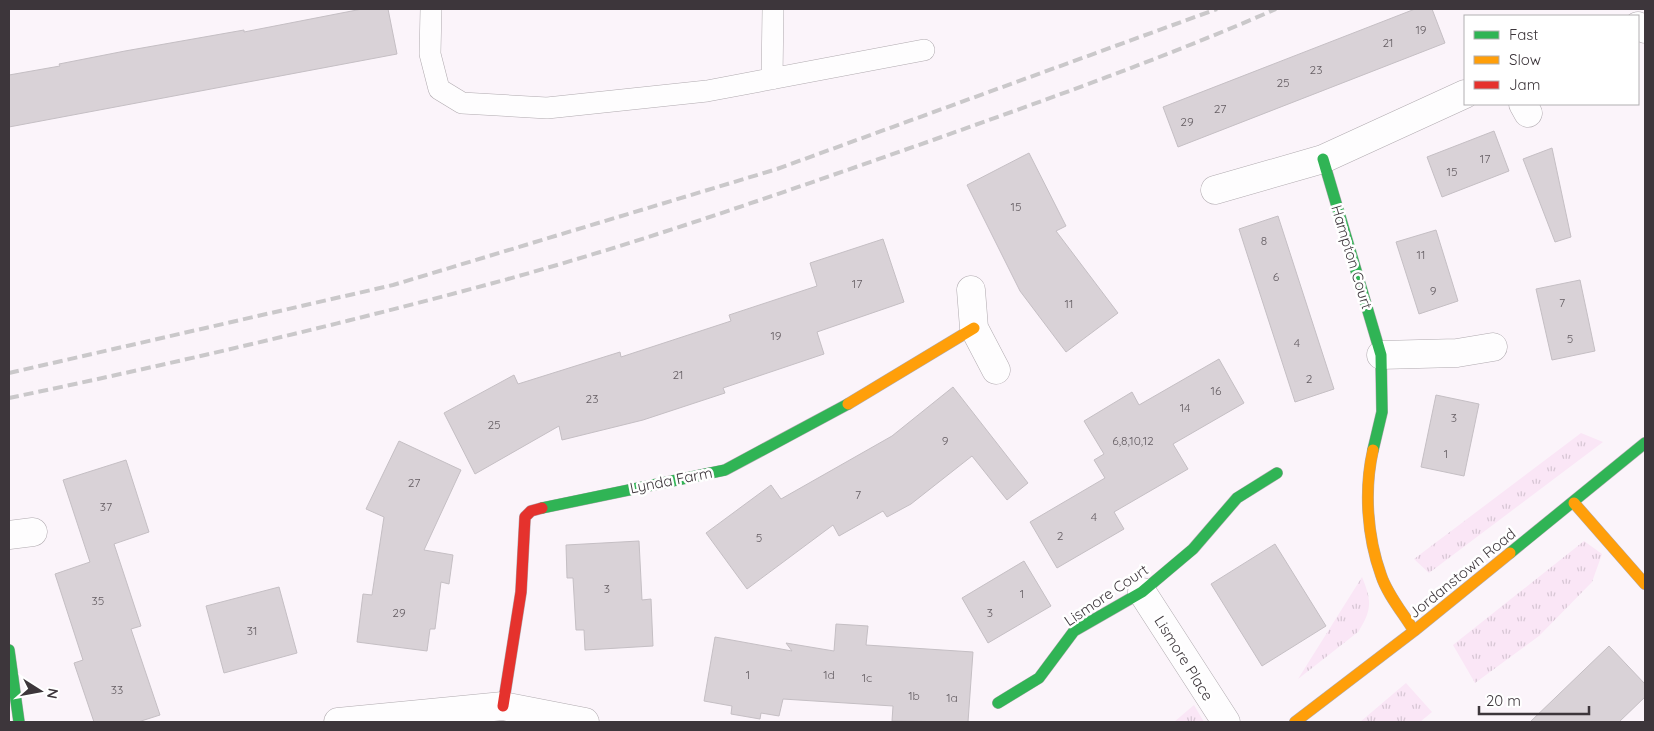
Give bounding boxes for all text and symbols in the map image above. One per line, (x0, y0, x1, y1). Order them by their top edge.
legend (1464, 15, 1639, 105)
house number: 19 (1415, 22, 1427, 37)
text: Fast (1509, 25, 1538, 44)
house number: 21 (1382, 35, 1394, 50)
text: Slow (1509, 50, 1541, 69)
house number: 23 (1310, 62, 1322, 77)
house number: 25 (1276, 75, 1290, 90)
text: Jam (1509, 75, 1540, 94)
house number: 27 (1214, 101, 1226, 116)
house number: 29 (1180, 114, 1194, 129)
house number: 17 (1480, 151, 1490, 166)
house number: 15 (1447, 164, 1457, 179)
house number: 15 (1011, 199, 1021, 214)
street label: Hampton Court (1327, 203, 1377, 311)
house number: 8 (1261, 233, 1267, 248)
house number: 11 (1417, 247, 1425, 262)
house number: 6 (1273, 269, 1280, 284)
house number: 17 (852, 276, 862, 291)
house number: 9 (1430, 283, 1437, 298)
house number: 7 (1559, 295, 1565, 310)
house number: 11 (1065, 296, 1073, 311)
house number: 19 (770, 328, 782, 343)
house number: 5 (1567, 331, 1573, 346)
house number: 4 (1294, 335, 1300, 350)
house number: 21 (672, 367, 684, 382)
house number: 2 (1306, 371, 1313, 386)
house number: 16 (1211, 383, 1222, 398)
house number: 23 (586, 391, 598, 406)
house number: 14 (1180, 400, 1190, 415)
house number: 3 (1451, 410, 1457, 425)
house number: 25 (487, 417, 501, 432)
house number: 9 (942, 433, 949, 448)
house number: 6,8,10,12 (1112, 433, 1154, 448)
house number: 1 (1444, 446, 1448, 461)
street label: Lynda Farm (628, 463, 714, 497)
house number: 27 (408, 475, 420, 490)
house number: 7 (855, 487, 861, 502)
house number: 37 (100, 499, 112, 514)
house number: 4 (1091, 509, 1097, 524)
street label: Jordanstown Road (1405, 524, 1519, 622)
house number: 2 (1057, 528, 1064, 543)
house number: 5 (756, 530, 762, 545)
street label: Lismore Court (1060, 560, 1152, 630)
house number: 3 (604, 581, 610, 596)
house number: 1 (1020, 586, 1024, 601)
house number: 35 (92, 593, 104, 608)
house number: 29 (392, 605, 406, 620)
house number: 3 (987, 605, 993, 620)
street label: Lismore Place (1150, 612, 1218, 704)
house number: 31 (247, 623, 257, 638)
north arrow (15, 666, 65, 716)
house number: 1 (746, 667, 750, 682)
house number: 1d (823, 667, 835, 682)
house number: 1c (862, 670, 872, 685)
house number: 33 (111, 682, 123, 697)
scale bar (1479, 684, 1589, 716)
text: N (43, 687, 63, 700)
house number: 1b (908, 688, 920, 703)
house number: 1a (946, 690, 958, 705)
text: 20 m (1486, 691, 1521, 710)

